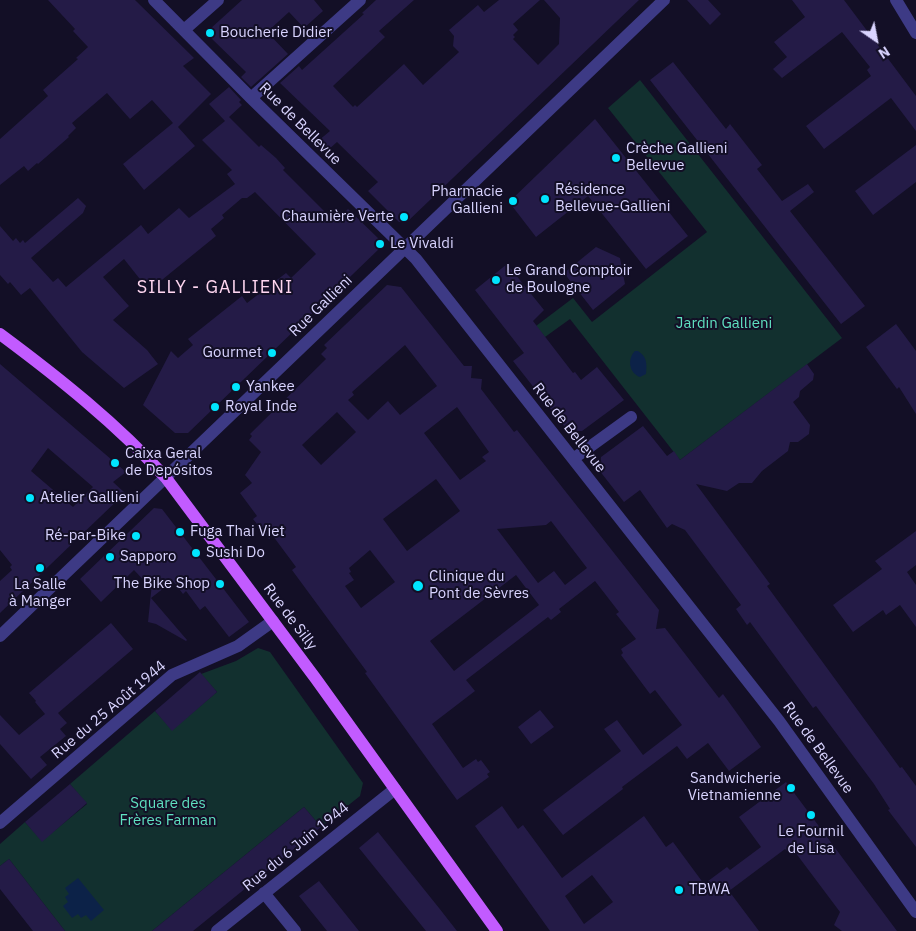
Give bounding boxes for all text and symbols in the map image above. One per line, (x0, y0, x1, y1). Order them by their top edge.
north arrow (851, 15, 901, 65)
place label: Boucherie Didier (220, 24, 332, 42)
marker: Boucherie Didier (204, 27, 216, 39)
text: N (875, 42, 893, 63)
street label: Rue de Bellevue (255, 79, 345, 169)
place label: Crèche Gallieni Bellevue (626, 140, 728, 175)
marker: Crèche Gallieni Bellevue (610, 152, 622, 164)
place label: Résidence Bellevue-Gallieni (555, 181, 670, 216)
place label: Pharmacie Gallieni (431, 183, 503, 218)
marker: Résidence Bellevue-Gallieni (539, 193, 551, 205)
marker: Pharmacie Gallieni (507, 195, 519, 207)
place label: Chaumière Verte (281, 208, 394, 226)
marker: Chaumière Verte (398, 211, 410, 223)
place label: Le Vivaldi (390, 235, 454, 253)
marker: Le Vivaldi (374, 238, 386, 250)
place label: Le Grand Comptoir de Boulogne (506, 262, 632, 297)
street label: Rue Gallieni (286, 272, 356, 340)
marker: Le Grand Comptoir de Boulogne (490, 274, 502, 286)
district label: SILLY - GALLIENI (135, 277, 295, 299)
park label: Jardin Gallieni (676, 315, 772, 333)
place label: Gourmet (203, 344, 262, 362)
marker: Gourmet (266, 347, 278, 359)
place label: Yankee (246, 378, 295, 396)
street label: Rue de Bellevue (528, 380, 610, 476)
marker: Yankee (230, 381, 242, 393)
place label: Royal Inde (225, 398, 297, 416)
marker: Royal Inde (209, 401, 221, 413)
place label: Caixa Geral de Depósitos (125, 445, 213, 480)
marker: Caixa Geral de Depósitos (109, 457, 121, 469)
place label: Atelier Gallieni (40, 489, 139, 507)
marker: Atelier Gallieni (24, 492, 36, 504)
place label: Fuga Thai Viet (190, 523, 285, 541)
marker: Fuga Thai Viet (174, 526, 186, 538)
place label: Ré-par-Bike (45, 527, 126, 545)
marker: Ré-par-Bike (130, 530, 142, 542)
place label: Sushi Do (206, 544, 265, 562)
marker: Sushi Do (190, 547, 202, 559)
place label: Sapporo (120, 548, 176, 566)
marker: Sapporo (104, 551, 116, 563)
marker: La Salle à Manger (34, 562, 46, 574)
place label: Clinique du Pont de Sèvres (429, 568, 529, 603)
place label: The Bike Shop (114, 575, 210, 593)
place label: La Salle à Manger (9, 576, 71, 611)
marker: The Bike Shop (214, 578, 226, 590)
marker: Clinique du Pont de Sèvres (411, 579, 425, 593)
street label: Rue de Silly (259, 580, 321, 654)
street label: Rue du 25 Août 1944 (48, 657, 170, 763)
street label: Rue de Bellevue (779, 699, 857, 797)
place label: Sandwicherie Vietnamienne (688, 770, 781, 805)
marker: Sandwicherie Vietnamienne (785, 782, 797, 794)
park label: Square des Frères Farman (119, 795, 217, 830)
street label: Rue du 6 Juin 1944 (239, 799, 353, 895)
marker: Le Fournil de Lisa (805, 809, 817, 821)
place label: Le Fournil de Lisa (778, 823, 844, 858)
place label: TBWA (689, 881, 730, 899)
marker: TBWA (673, 884, 685, 896)

